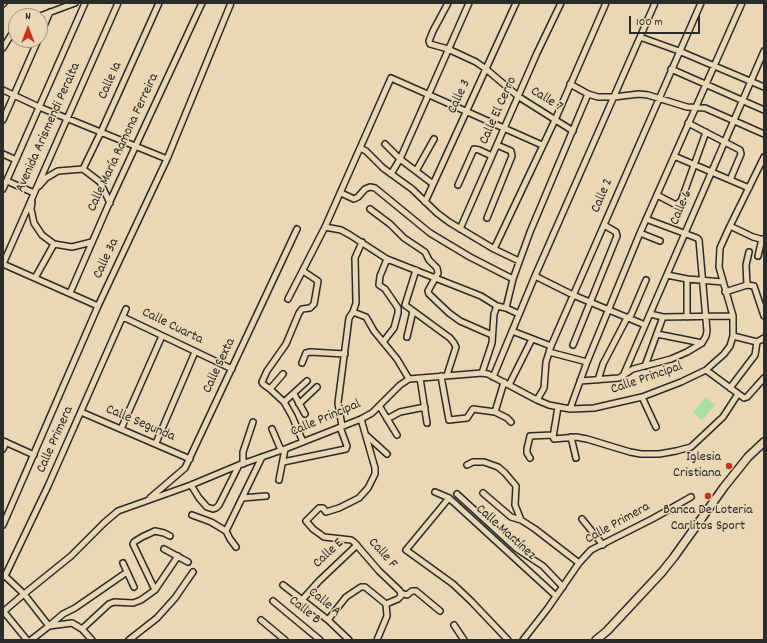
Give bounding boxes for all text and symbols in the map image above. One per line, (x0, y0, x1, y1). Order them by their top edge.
north arrow (8, 8, 48, 48)
scale bar (631, 8, 702, 34)
text: N (25, 9, 31, 25)
text: 100 m (636, 14, 663, 31)
street label: Calle 1a (95, 60, 127, 102)
street label: Avenida Arismendi Peralta (13, 61, 85, 195)
street label: Calle María Ramona Ferreira (85, 71, 163, 215)
street label: Calle El Cerro (477, 75, 521, 147)
street label: Calle 3 (445, 77, 475, 117)
street label: Calle 7 (527, 84, 565, 116)
street label: Calle 2 (588, 176, 618, 216)
street label: Calle 6 (667, 188, 697, 228)
street label: Calle 3a (90, 236, 124, 282)
street label: Calle Cuarta (139, 305, 205, 349)
street label: Calle Sexta (200, 336, 240, 396)
street label: Calle Principal (609, 359, 685, 399)
street label: Calle Principal (288, 397, 364, 441)
street label: Calle Segunda (103, 402, 177, 446)
street label: Calle Primera (34, 404, 78, 476)
place label: Iglesia Cristiana (673, 450, 721, 482)
marker: Iglesia Cristiana (724, 461, 734, 471)
marker: Banca De Loteria Carlitos Sport (703, 491, 713, 501)
street label: Calle Primera (583, 499, 653, 549)
street label: Calle Martínez (471, 502, 539, 564)
place label: Banca De Loteria Carlitos Sport (663, 503, 753, 536)
street label: Calle F (364, 535, 400, 573)
street label: Calle E (310, 536, 348, 572)
street label: Calle A (304, 585, 344, 621)
street label: Calle B (285, 593, 323, 629)

